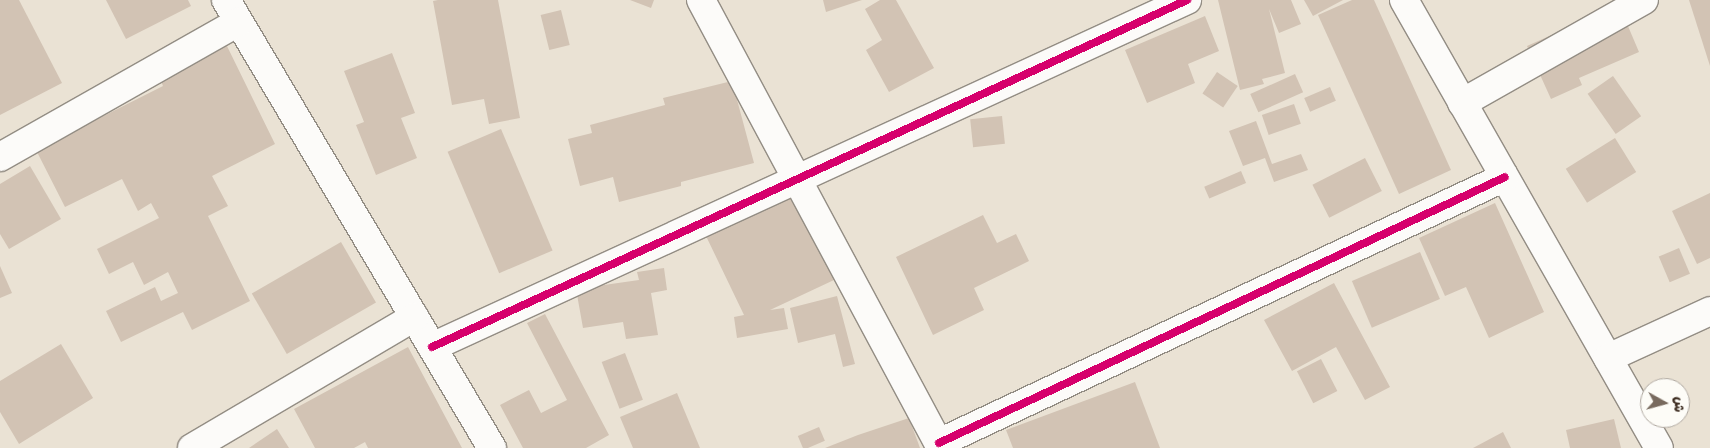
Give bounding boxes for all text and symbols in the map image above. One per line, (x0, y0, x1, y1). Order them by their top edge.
north arrow (1640, 378, 1690, 428)
text: ش (1670, 396, 1689, 413)

